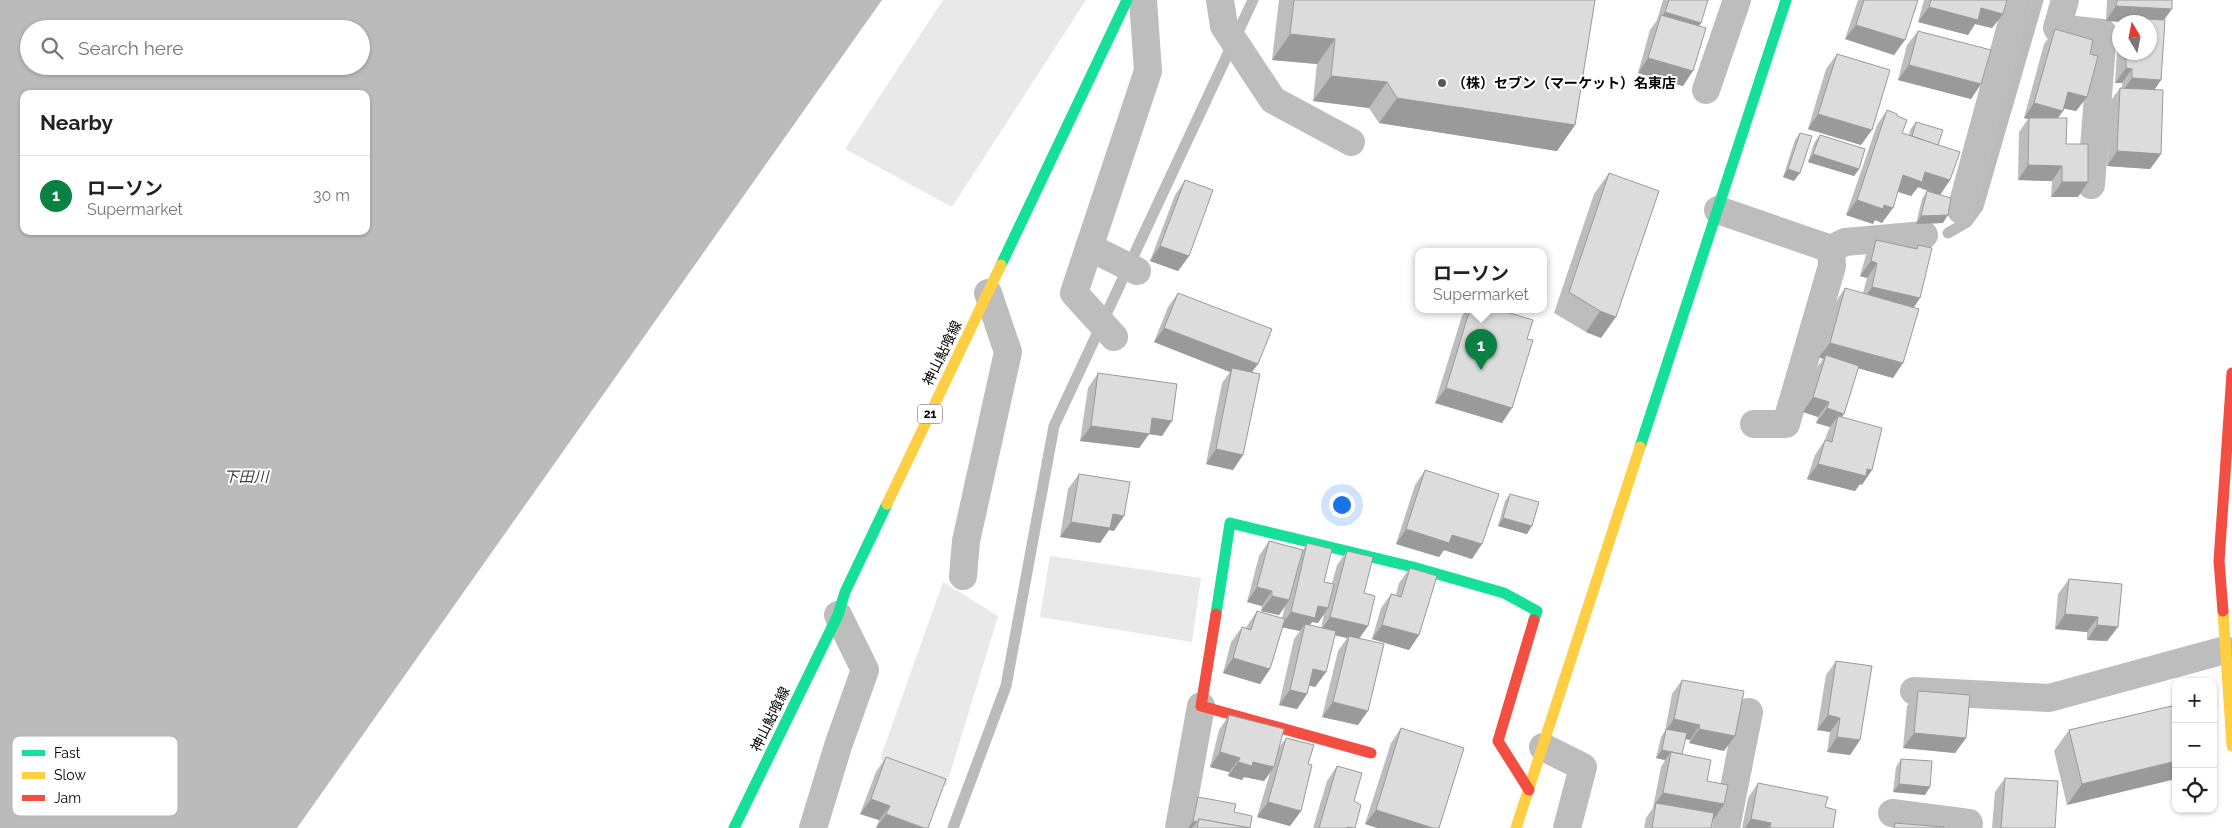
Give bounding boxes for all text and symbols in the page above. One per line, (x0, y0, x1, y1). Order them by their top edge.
north arrow (2112, 15, 2157, 60)
search box (20, 20, 370, 75)
icon: search (38, 34, 66, 62)
text: Search here (78, 37, 184, 59)
place label: （株）セブン（マーケット）名東店 (1452, 75, 1676, 91)
marker: （株）セブン（マーケット）名東店 (1436, 77, 1448, 89)
text: Nearby (40, 110, 113, 135)
text: ローソン (87, 177, 163, 199)
text: 1 (52, 186, 60, 205)
text: 30 m (313, 186, 350, 205)
text: Supermarket (87, 200, 183, 219)
popup (1415, 248, 1547, 313)
text: ローソン (1433, 262, 1509, 284)
text: Supermarket (1433, 285, 1529, 304)
street label: 神山鮎喰線 (919, 318, 965, 388)
pin: 1 (1465, 329, 1497, 370)
road number: 21 (918, 404, 942, 424)
water label: 下田川 (223, 468, 270, 486)
your location (1329, 492, 1355, 518)
map controls (2172, 678, 2217, 813)
button: + (2172, 678, 2217, 723)
street label: 神山鮎喰線 (747, 684, 793, 754)
button: − (2172, 723, 2217, 768)
legend (12, 736, 178, 816)
text: Fast (54, 745, 81, 761)
text: Slow (54, 767, 86, 783)
button: locate (2172, 768, 2217, 813)
text: Jam (54, 790, 81, 806)

